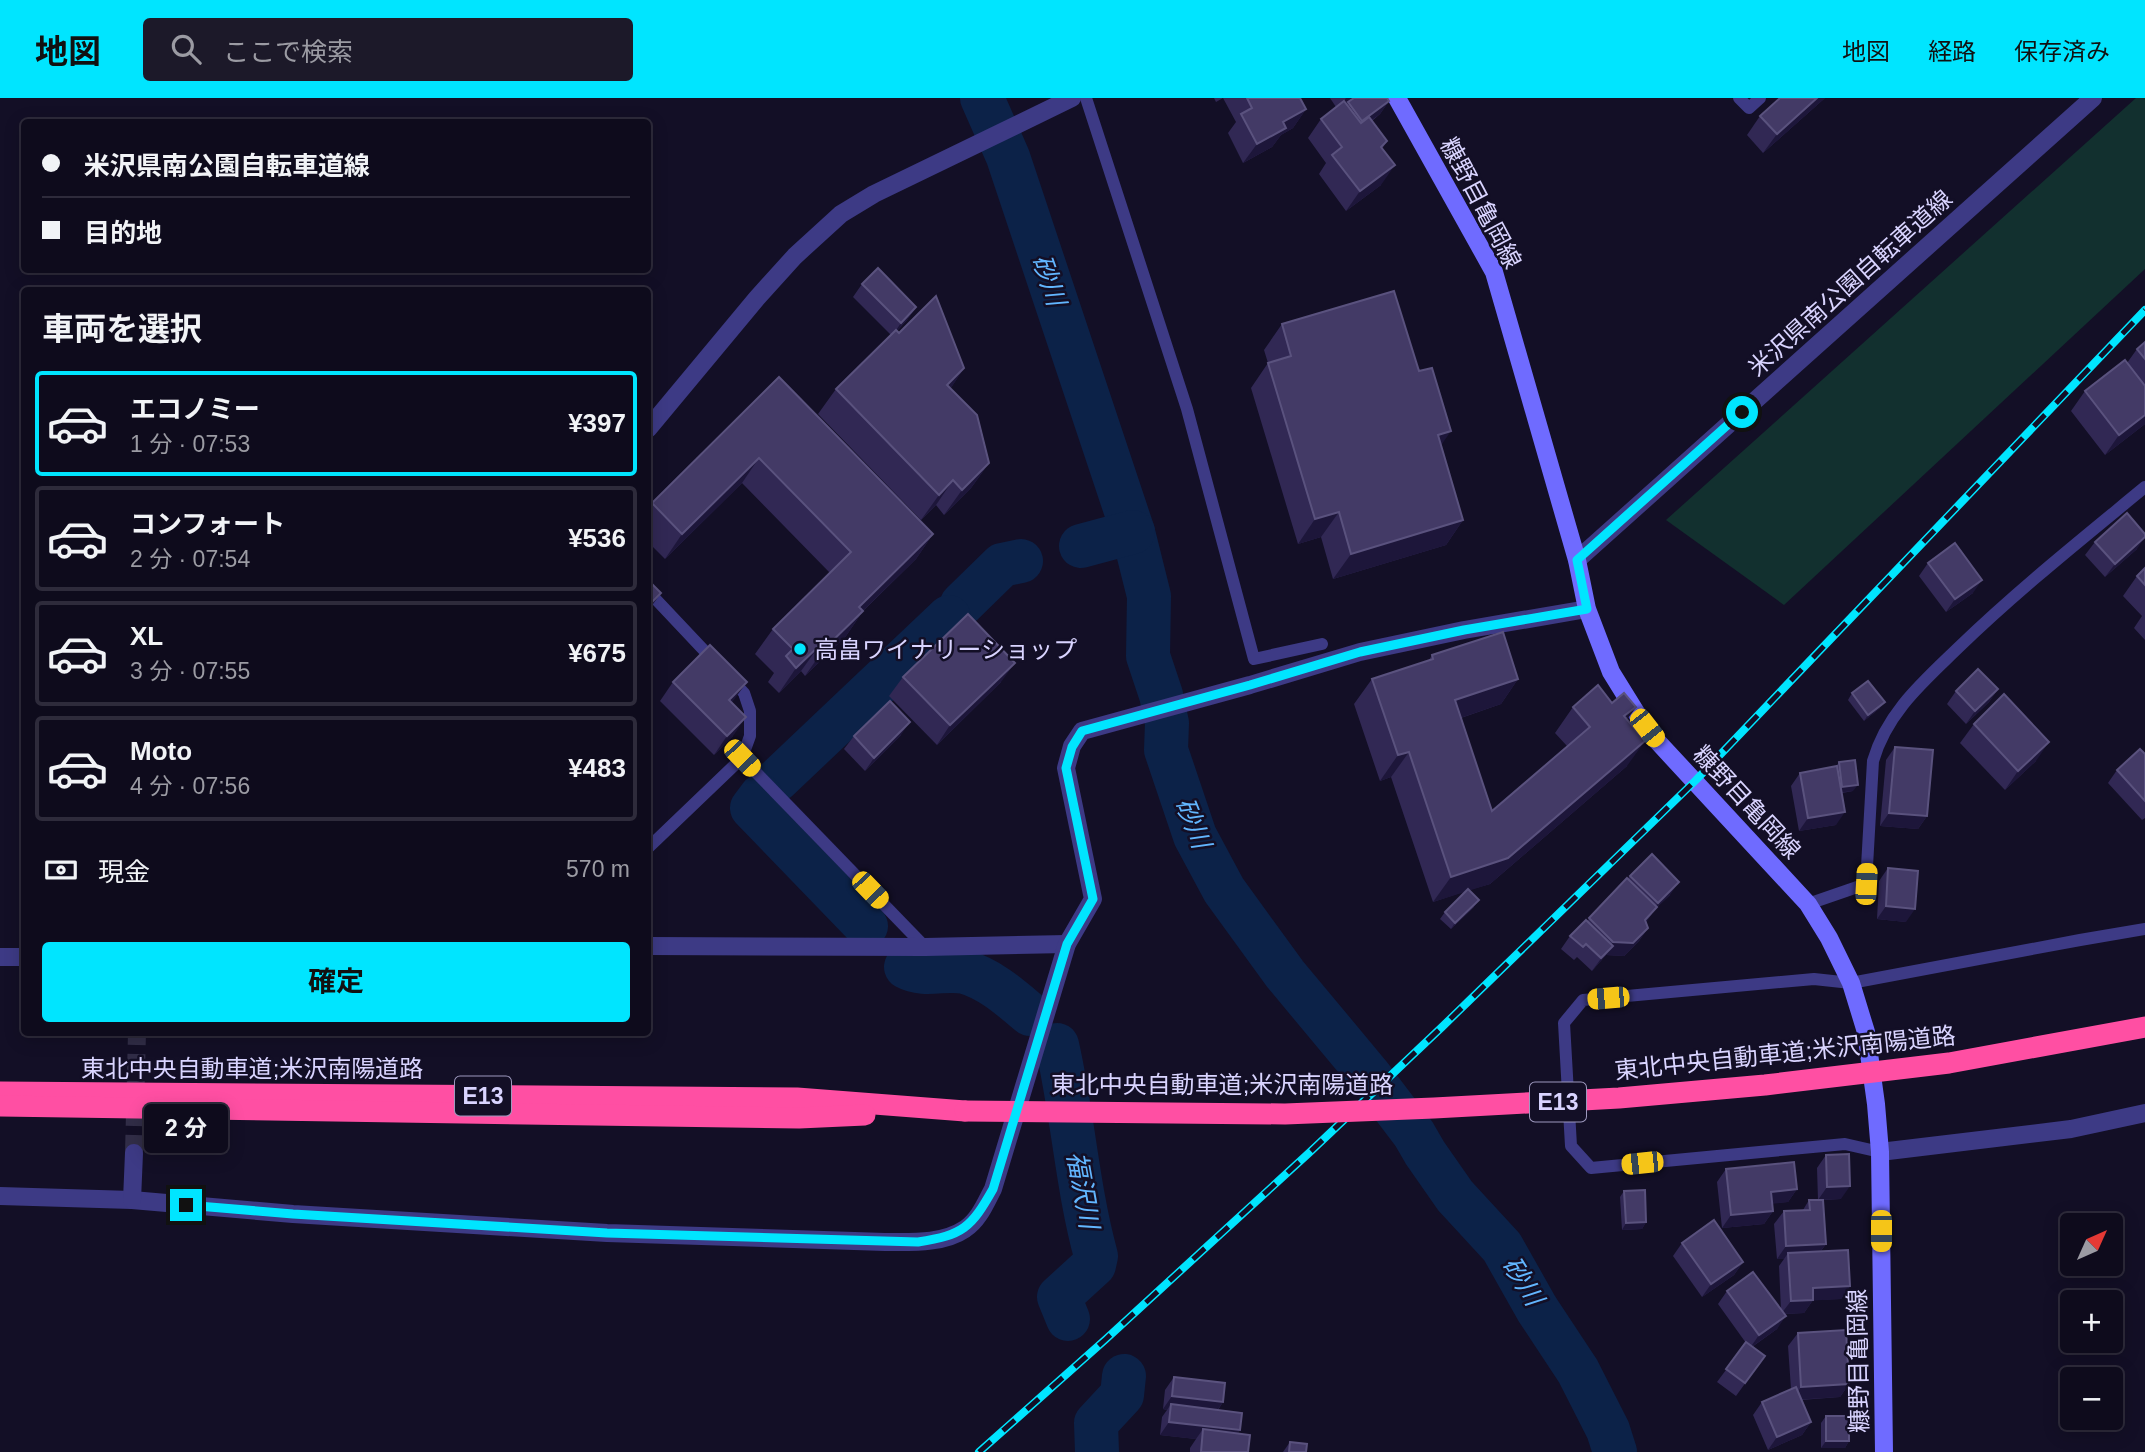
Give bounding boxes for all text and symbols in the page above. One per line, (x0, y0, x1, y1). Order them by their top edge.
search box (143, 18, 633, 81)
icon: search (167, 30, 205, 68)
text: 地図 (35, 33, 101, 70)
text: ここで検索 (223, 37, 353, 67)
text: 地図 (1842, 38, 1890, 65)
text: 経路 (1928, 38, 1976, 65)
text: 保存済み (2014, 38, 2110, 65)
street label: 糠野目亀岡線 (1435, 133, 1527, 273)
text: 米沢県南公園自転車道線 (84, 151, 370, 181)
street label: 米沢県南公園自転車道線 (1743, 185, 1957, 381)
text: 目的地 (84, 218, 162, 248)
water label: 砂川 (1026, 251, 1073, 312)
text: 車両を選択 (42, 311, 202, 347)
icon: car (46, 392, 109, 455)
text: エコノミー (130, 394, 260, 424)
route start (1726, 396, 1758, 428)
text: ¥397 (568, 408, 626, 438)
text: 1 分 · 07:53 (130, 431, 250, 457)
icon: car (46, 507, 109, 570)
text: コンフォート (130, 509, 285, 539)
text: ¥536 (568, 523, 626, 553)
text: 2 分 · 07:54 (130, 546, 250, 572)
text: XL (130, 621, 163, 651)
icon: car (46, 622, 109, 685)
place label: 高畠ワイナリーショップ (814, 636, 1077, 663)
text: ¥675 (568, 638, 626, 668)
marker: 高畠ワイナリーショップ (792, 641, 808, 657)
text: 3 分 · 07:55 (130, 658, 250, 684)
car (1626, 705, 1669, 751)
text: Moto (130, 736, 192, 766)
car (720, 736, 765, 780)
icon: car (46, 737, 109, 800)
street label: 糠野目亀岡線 (1688, 740, 1806, 864)
text: ¥483 (568, 753, 626, 783)
text: 4 分 · 07:56 (130, 773, 250, 799)
water label: 砂川 (1169, 793, 1218, 856)
icon: cash (42, 851, 80, 889)
text: 570 m (566, 856, 630, 882)
text: 現金 (98, 857, 150, 887)
car (1855, 862, 1878, 906)
car (848, 868, 893, 912)
button: 確定 (42, 942, 630, 1022)
car (1587, 986, 1630, 1010)
street label: 東北中央自動車道;米沢南陽道路 (1613, 1022, 1957, 1084)
street label: 東北中央自動車道;米沢南陽道路 (81, 1055, 423, 1082)
street label: 東北中央自動車道;米沢南陽道路 (1051, 1071, 1393, 1098)
road number: E13 (455, 1077, 511, 1116)
road number: E13 (1530, 1082, 1586, 1121)
callout: 2 分 (144, 1104, 228, 1152)
text: 2 分 (165, 1115, 207, 1141)
water label: 福沢川 (1061, 1149, 1105, 1234)
car (1621, 1150, 1664, 1176)
route end (170, 1189, 202, 1221)
car (1871, 1210, 1892, 1252)
north arrow (2060, 1213, 2123, 1276)
map controls (2060, 1213, 2123, 1430)
water label: 砂川 (1496, 1251, 1551, 1314)
street label: 糠野目亀岡線 (1843, 1289, 1873, 1433)
button: + (2060, 1290, 2123, 1353)
button: − (2060, 1367, 2123, 1430)

